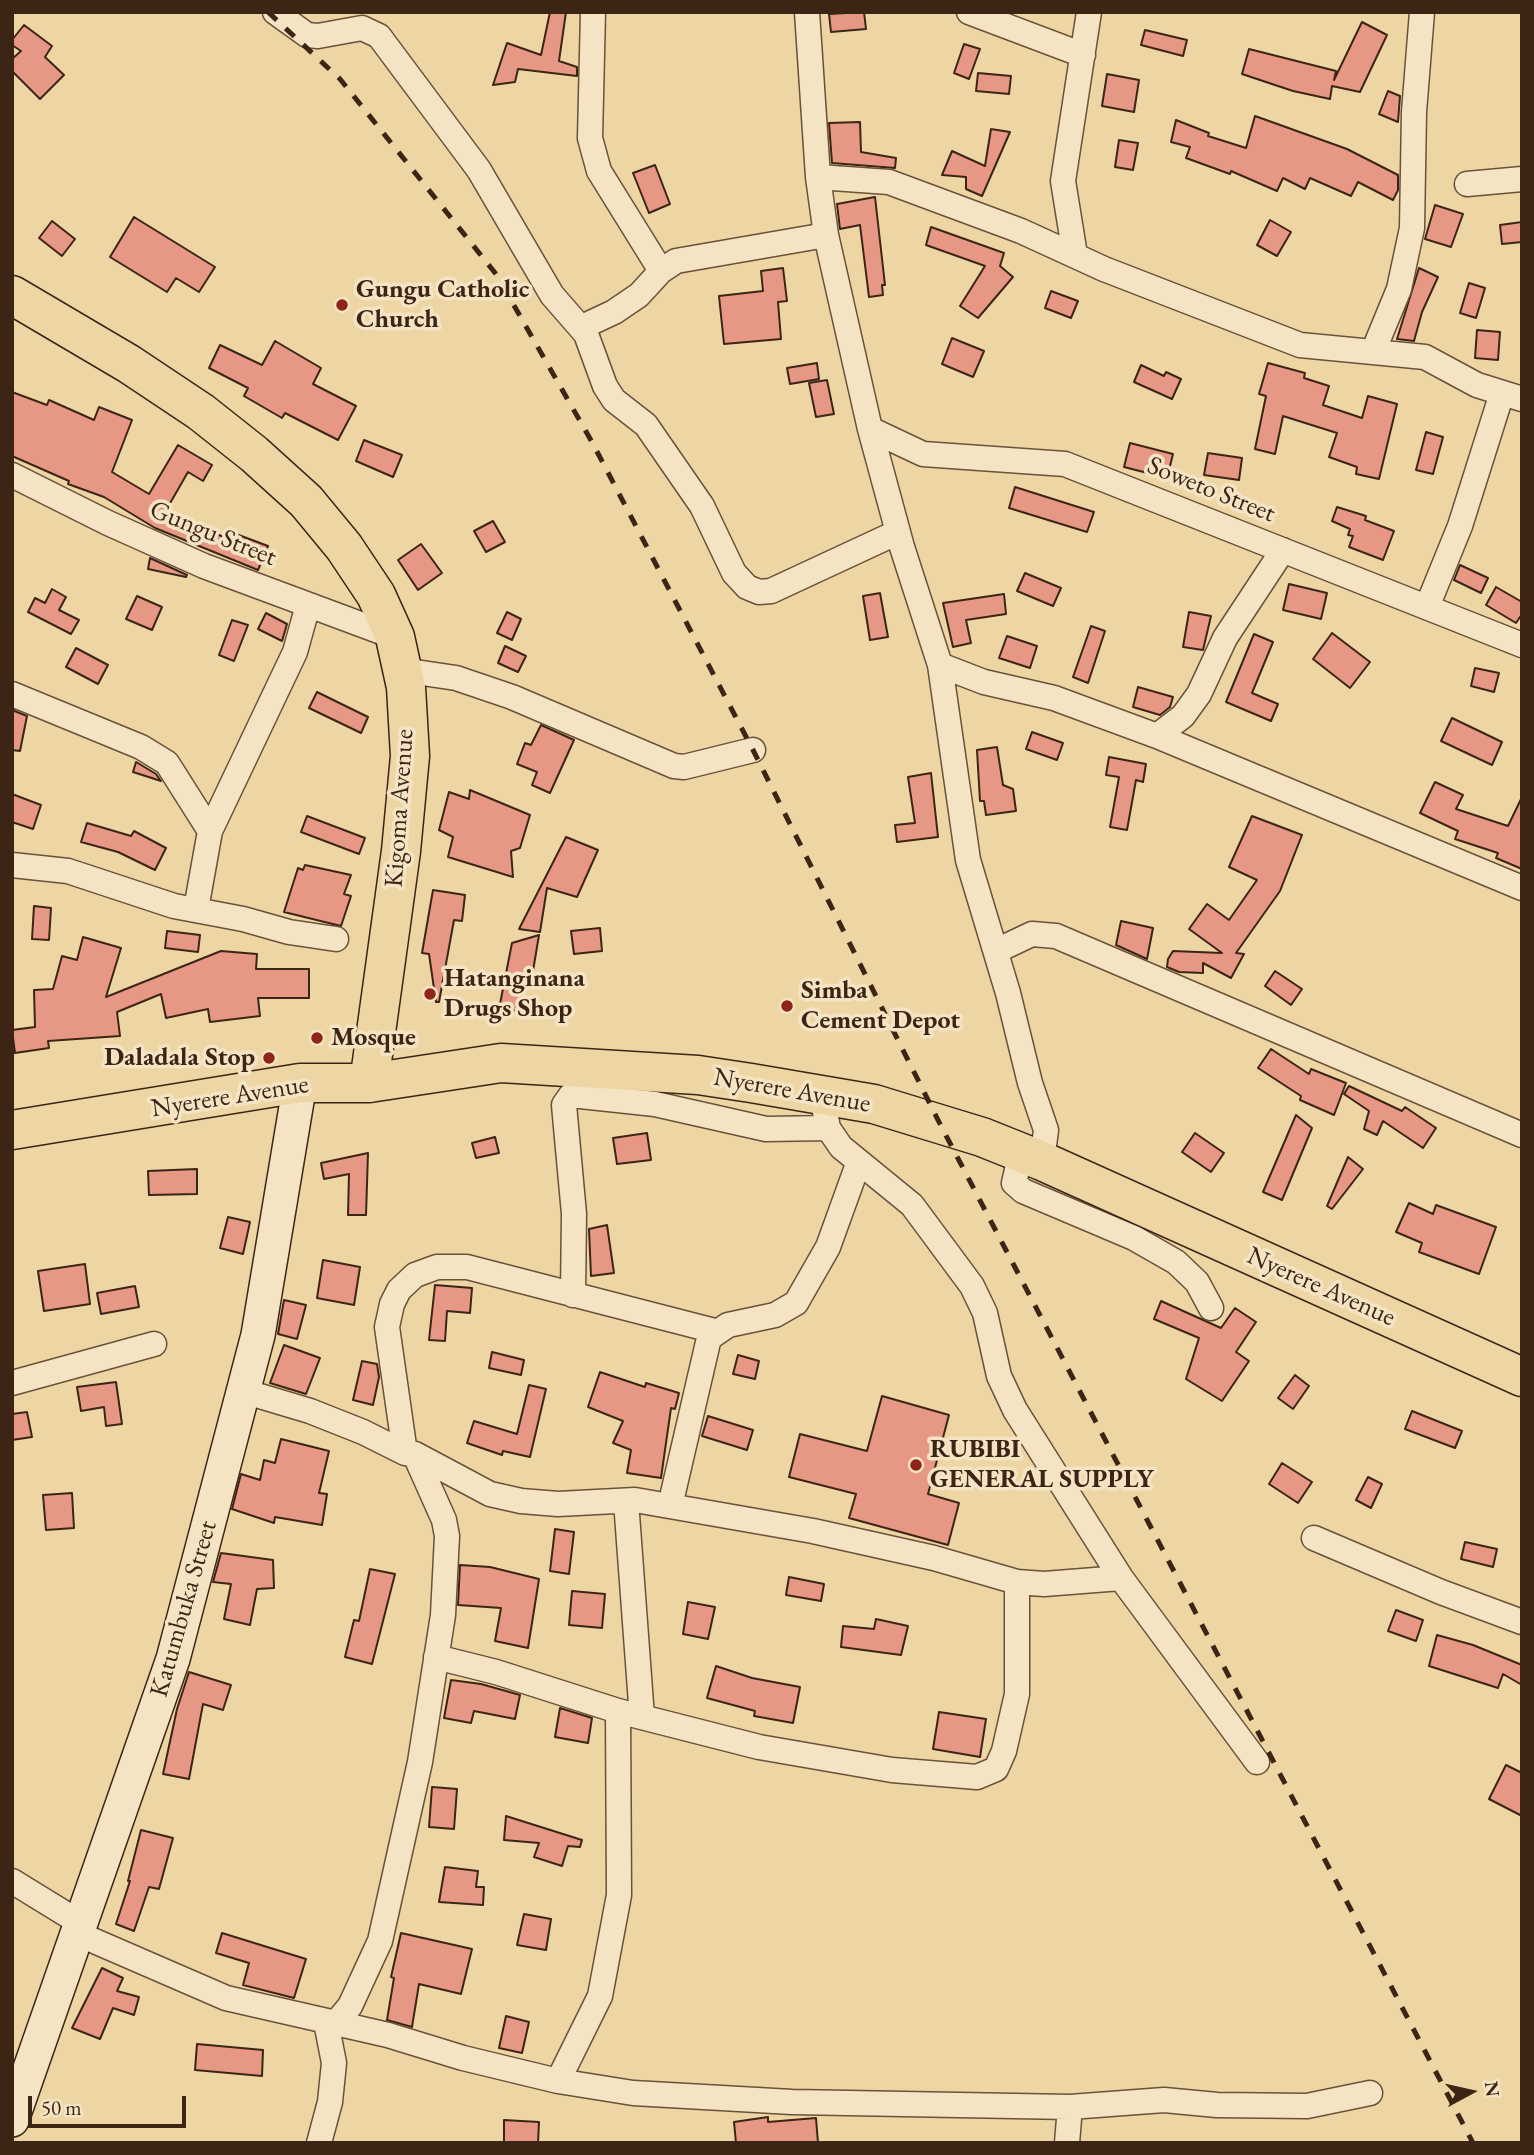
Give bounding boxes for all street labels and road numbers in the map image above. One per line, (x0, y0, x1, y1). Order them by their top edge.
street label: Soweto Street (1142, 450, 1280, 530)
street label: Gungu Street (145, 494, 281, 574)
street label: Kigoma Avenue (379, 728, 421, 888)
street label: Nyerere Avenue (711, 1062, 873, 1120)
street label: Nyerere Avenue (149, 1069, 311, 1125)
street label: Nyerere Avenue (1242, 1240, 1400, 1334)
street label: Katumbuka Street (144, 1517, 224, 1701)

